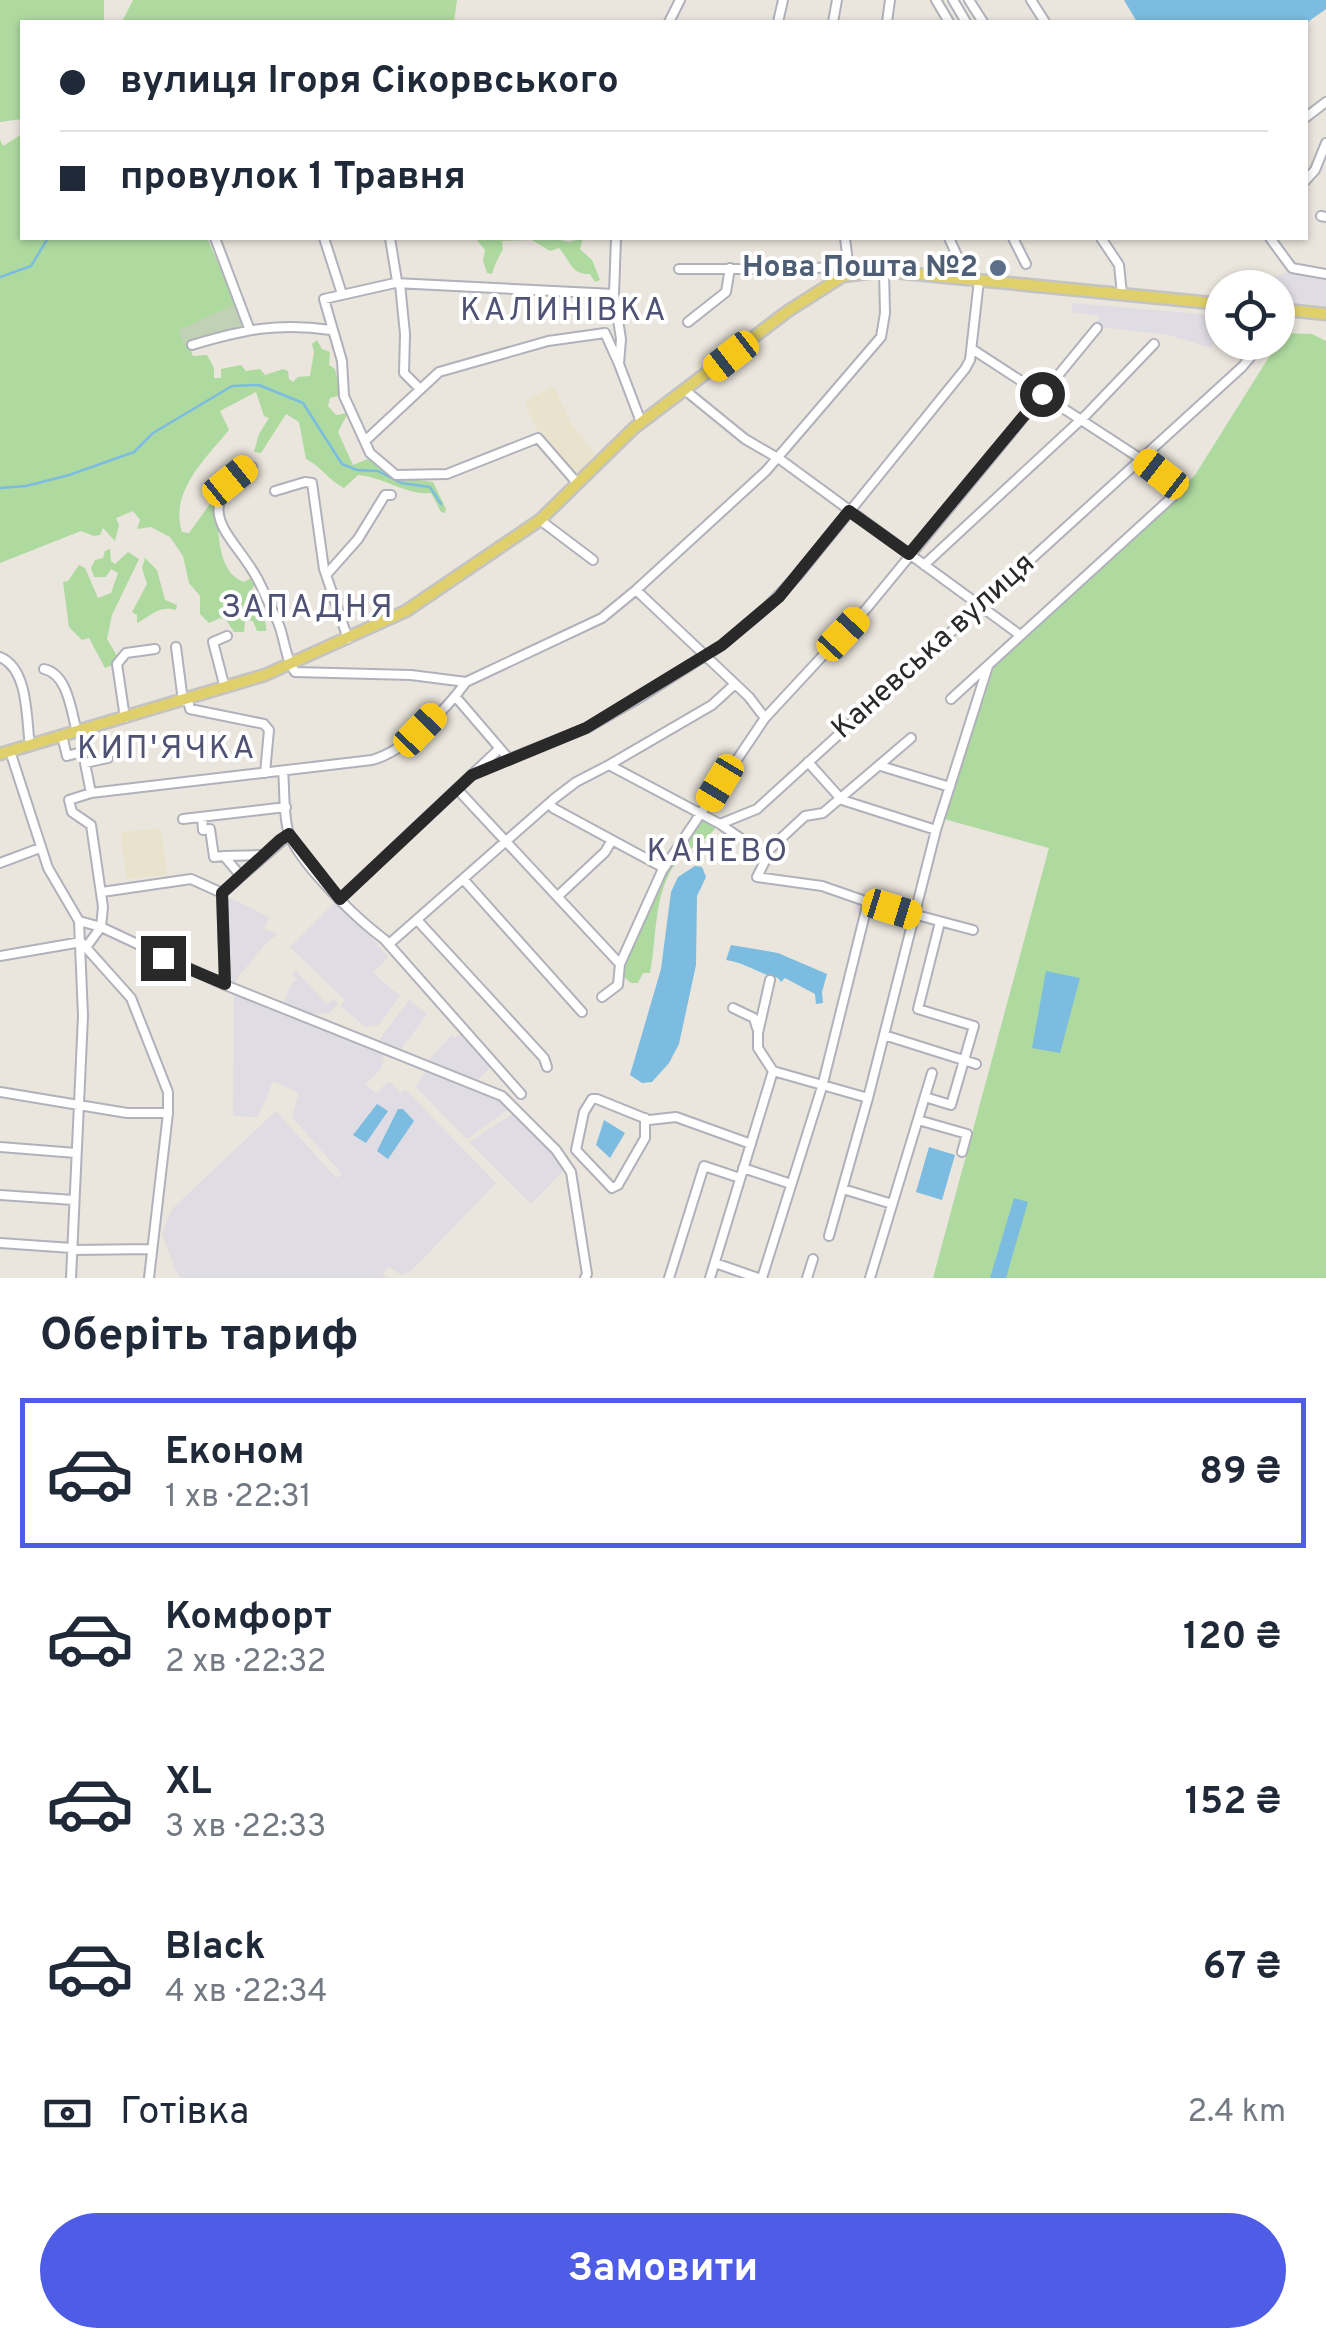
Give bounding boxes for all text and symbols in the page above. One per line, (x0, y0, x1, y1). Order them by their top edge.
text: вулиця Ігоря Сікорвського (120, 58, 619, 107)
text: провулок 1 Травня (120, 154, 466, 203)
place label: Нова Пошта №2 (742, 250, 978, 287)
marker: Нова Пошта №2 (987, 257, 1009, 279)
map controls (1205, 270, 1295, 360)
button: locate (1205, 270, 1295, 360)
district label: КАЛИНІВКА (460, 292, 668, 332)
car (698, 326, 764, 386)
route start (1020, 372, 1065, 417)
car (1128, 444, 1194, 504)
car (197, 450, 263, 512)
street label: Каневська вулиця (825, 546, 1043, 748)
district label: ЗАПАДНЯ (221, 589, 395, 629)
car (812, 602, 874, 666)
car (388, 698, 452, 762)
district label: КИП'ЯЧКА (77, 730, 257, 770)
car (692, 750, 748, 816)
district label: КАНЕВО (646, 833, 790, 873)
car (859, 886, 925, 932)
route end (141, 936, 186, 981)
text: Оберіть тариф (40, 1309, 358, 1366)
icon: car (45, 1428, 135, 1518)
text: Економ (165, 1429, 304, 1478)
text: 89 ₴ (1199, 1449, 1281, 1498)
text: 1 хв · 22:31 (165, 1478, 312, 1518)
icon: car (45, 1593, 135, 1683)
text: Комфорт (165, 1594, 332, 1643)
text: 120 ₴ (1183, 1614, 1281, 1663)
text: 2 хв · 22:32 (165, 1643, 326, 1683)
icon: car (45, 1758, 135, 1848)
text: XL (165, 1759, 212, 1808)
text: 152 ₴ (1185, 1779, 1281, 1828)
text: 3 хв · 22:33 (165, 1808, 326, 1848)
icon: car (45, 1923, 135, 2013)
text: Black (165, 1924, 265, 1973)
text: 67 ₴ (1203, 1944, 1281, 1993)
text: 4 хв · 22:34 (165, 1973, 327, 2013)
icon: cash (40, 2086, 95, 2141)
text: Готівка (120, 2089, 249, 2138)
text: 2.4 km (1188, 2093, 1286, 2133)
button: Замовити (40, 2213, 1286, 2328)

